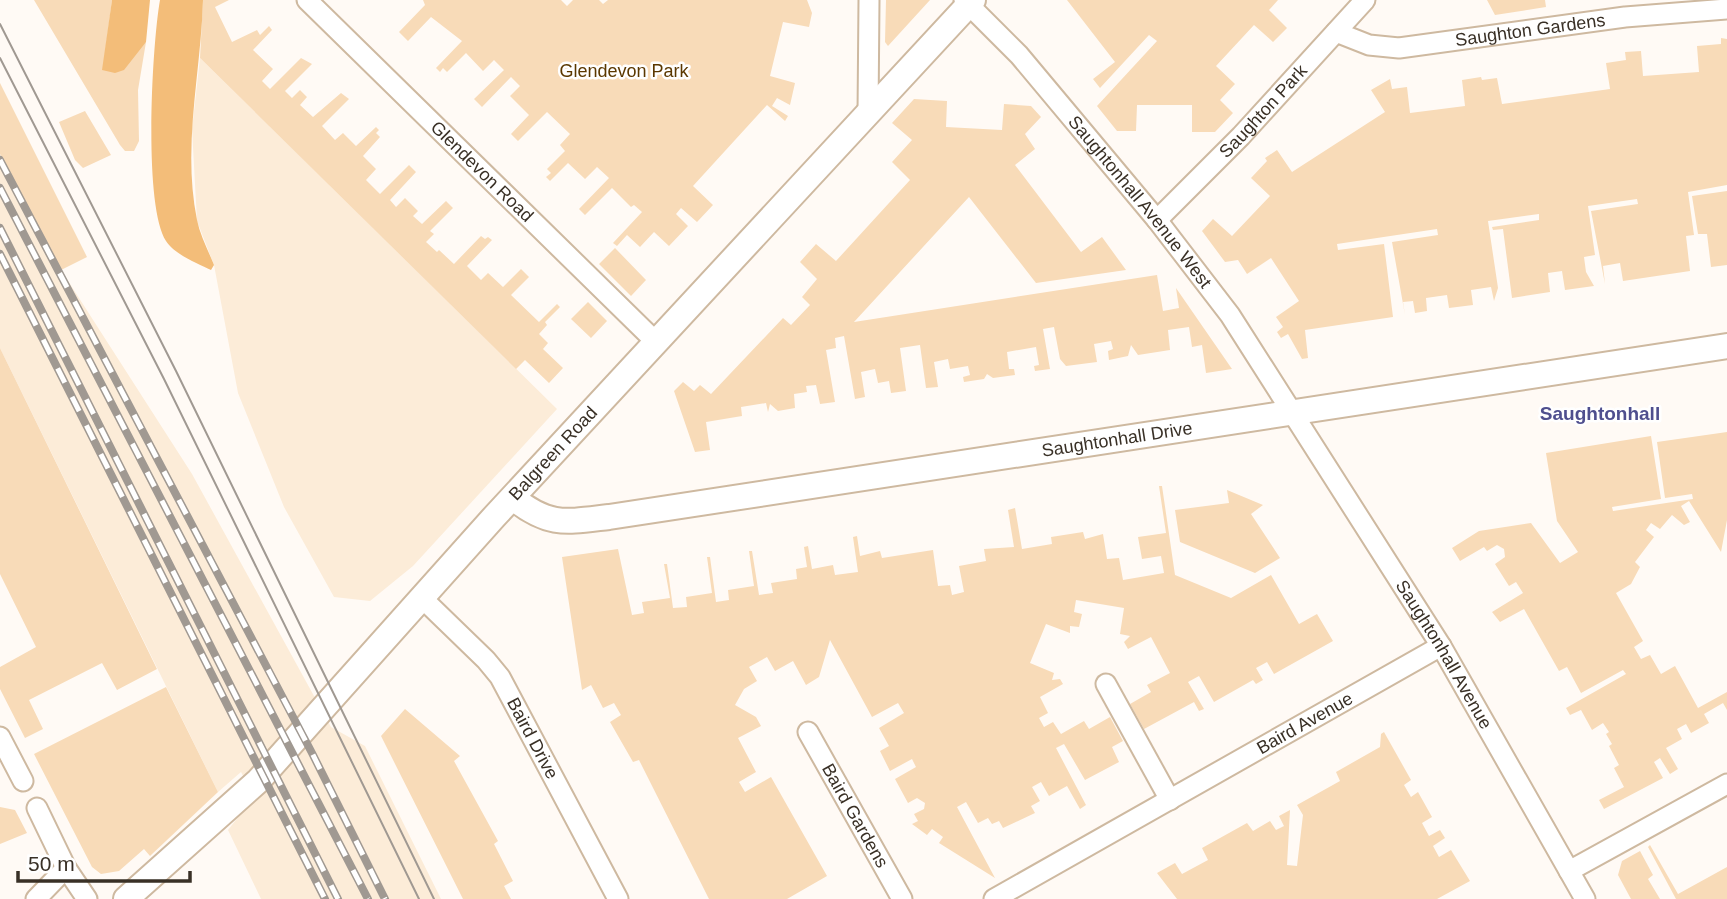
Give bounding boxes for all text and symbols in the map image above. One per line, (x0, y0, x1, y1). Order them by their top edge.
street label: Saughton Gardens (1454, 10, 1606, 50)
street label: Saughton Park (1215, 60, 1312, 162)
park label: Glendevon Park (559, 61, 690, 81)
street label: Saughtonhall Avenue West (1064, 112, 1215, 292)
street label: Glendevon Road (427, 117, 537, 226)
street label: Balgreen Road (505, 402, 601, 504)
district label: Saughtonhall (1540, 403, 1660, 424)
street label: Saughtonhall Drive (1040, 418, 1194, 461)
street label: Saughtonhall Avenue (1392, 576, 1496, 732)
street label: Baird Avenue (1253, 688, 1356, 758)
street label: Baird Drive (503, 694, 562, 782)
street label: Baird Gardens (818, 760, 892, 871)
scale bar (18, 839, 189, 883)
text: 50 m (28, 852, 75, 875)

